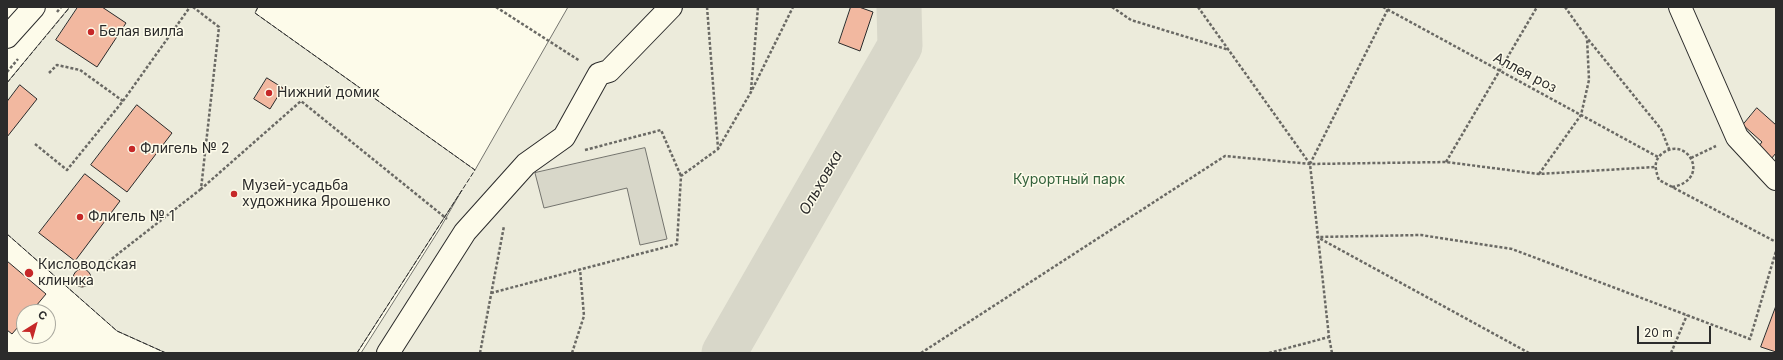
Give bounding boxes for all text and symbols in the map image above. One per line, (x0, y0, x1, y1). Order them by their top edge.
place label: Белая вилла (99, 24, 184, 40)
marker: Белая вилла (86, 27, 96, 37)
street label: Аллея роз (1490, 49, 1560, 97)
place label: Нижний домик (277, 85, 380, 101)
marker: Нижний домик (264, 88, 274, 98)
place label: Флигель № 2 (140, 141, 230, 157)
marker: Флигель № 2 (127, 144, 137, 154)
water label: Ольховка (795, 148, 847, 218)
park label: Курортный парк (1013, 172, 1125, 188)
place label: Музей-усадьба художника Ярошенко (242, 178, 391, 210)
marker: Музей-усадьба художника Ярошенко (229, 189, 239, 199)
place label: Флигель № 1 (88, 209, 175, 225)
marker: Флигель № 1 (75, 212, 85, 222)
place label: Кисловодская клиника (38, 257, 136, 290)
marker: Кисловодская клиника (23, 267, 35, 279)
north arrow (16, 304, 56, 344)
text: С (35, 307, 50, 323)
scale bar (1639, 318, 1713, 344)
text: 20 m (1644, 325, 1673, 340)

